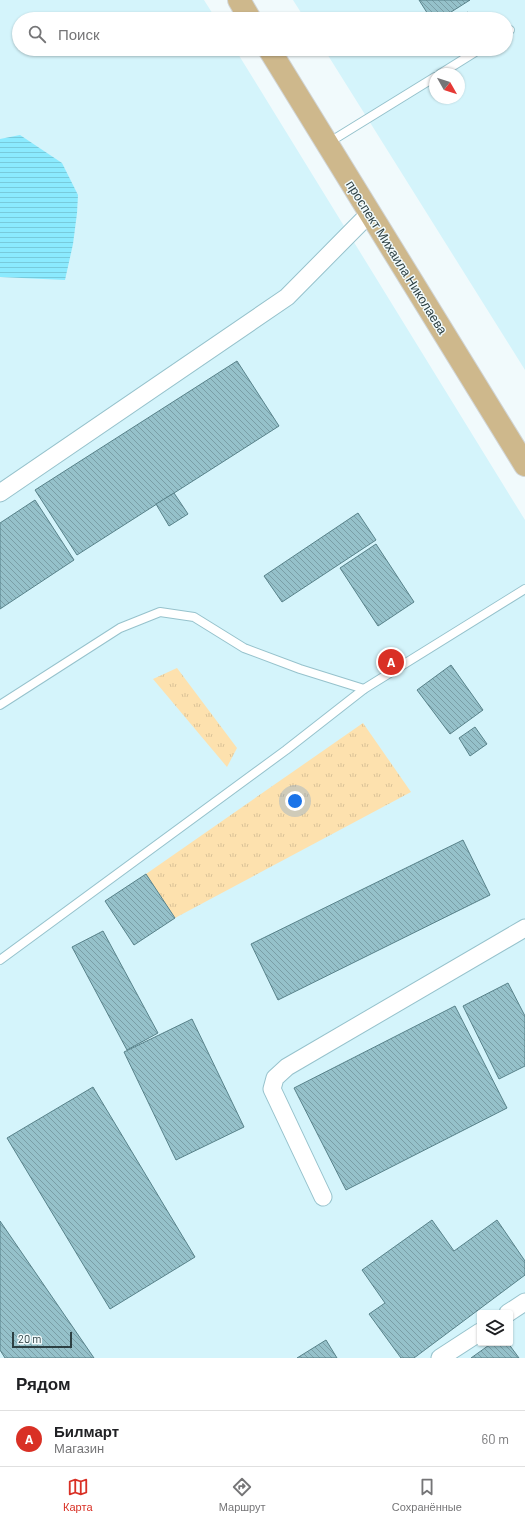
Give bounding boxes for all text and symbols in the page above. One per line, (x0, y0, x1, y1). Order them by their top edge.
search box (12, 12, 513, 56)
icon: search (26, 23, 48, 45)
text: Поиск (58, 25, 100, 43)
north arrow (429, 68, 465, 104)
street label: проспект Михаила Николаева (343, 177, 451, 338)
pin: A (378, 647, 404, 677)
your location (285, 791, 305, 811)
map controls (477, 1310, 513, 1346)
button: layers (477, 1310, 513, 1346)
scale bar (12, 1330, 72, 1349)
text: 20 m (18, 1332, 41, 1345)
text: Рядом (16, 1373, 71, 1393)
text: Билмарт (54, 1422, 119, 1440)
text: A (25, 1431, 33, 1447)
text: 60 m (482, 1431, 509, 1447)
text: Магазин (54, 1440, 104, 1456)
tab: Карта (63, 1476, 93, 1513)
tab: Маршрут (219, 1476, 266, 1513)
tab: Сохранённые (392, 1476, 462, 1513)

